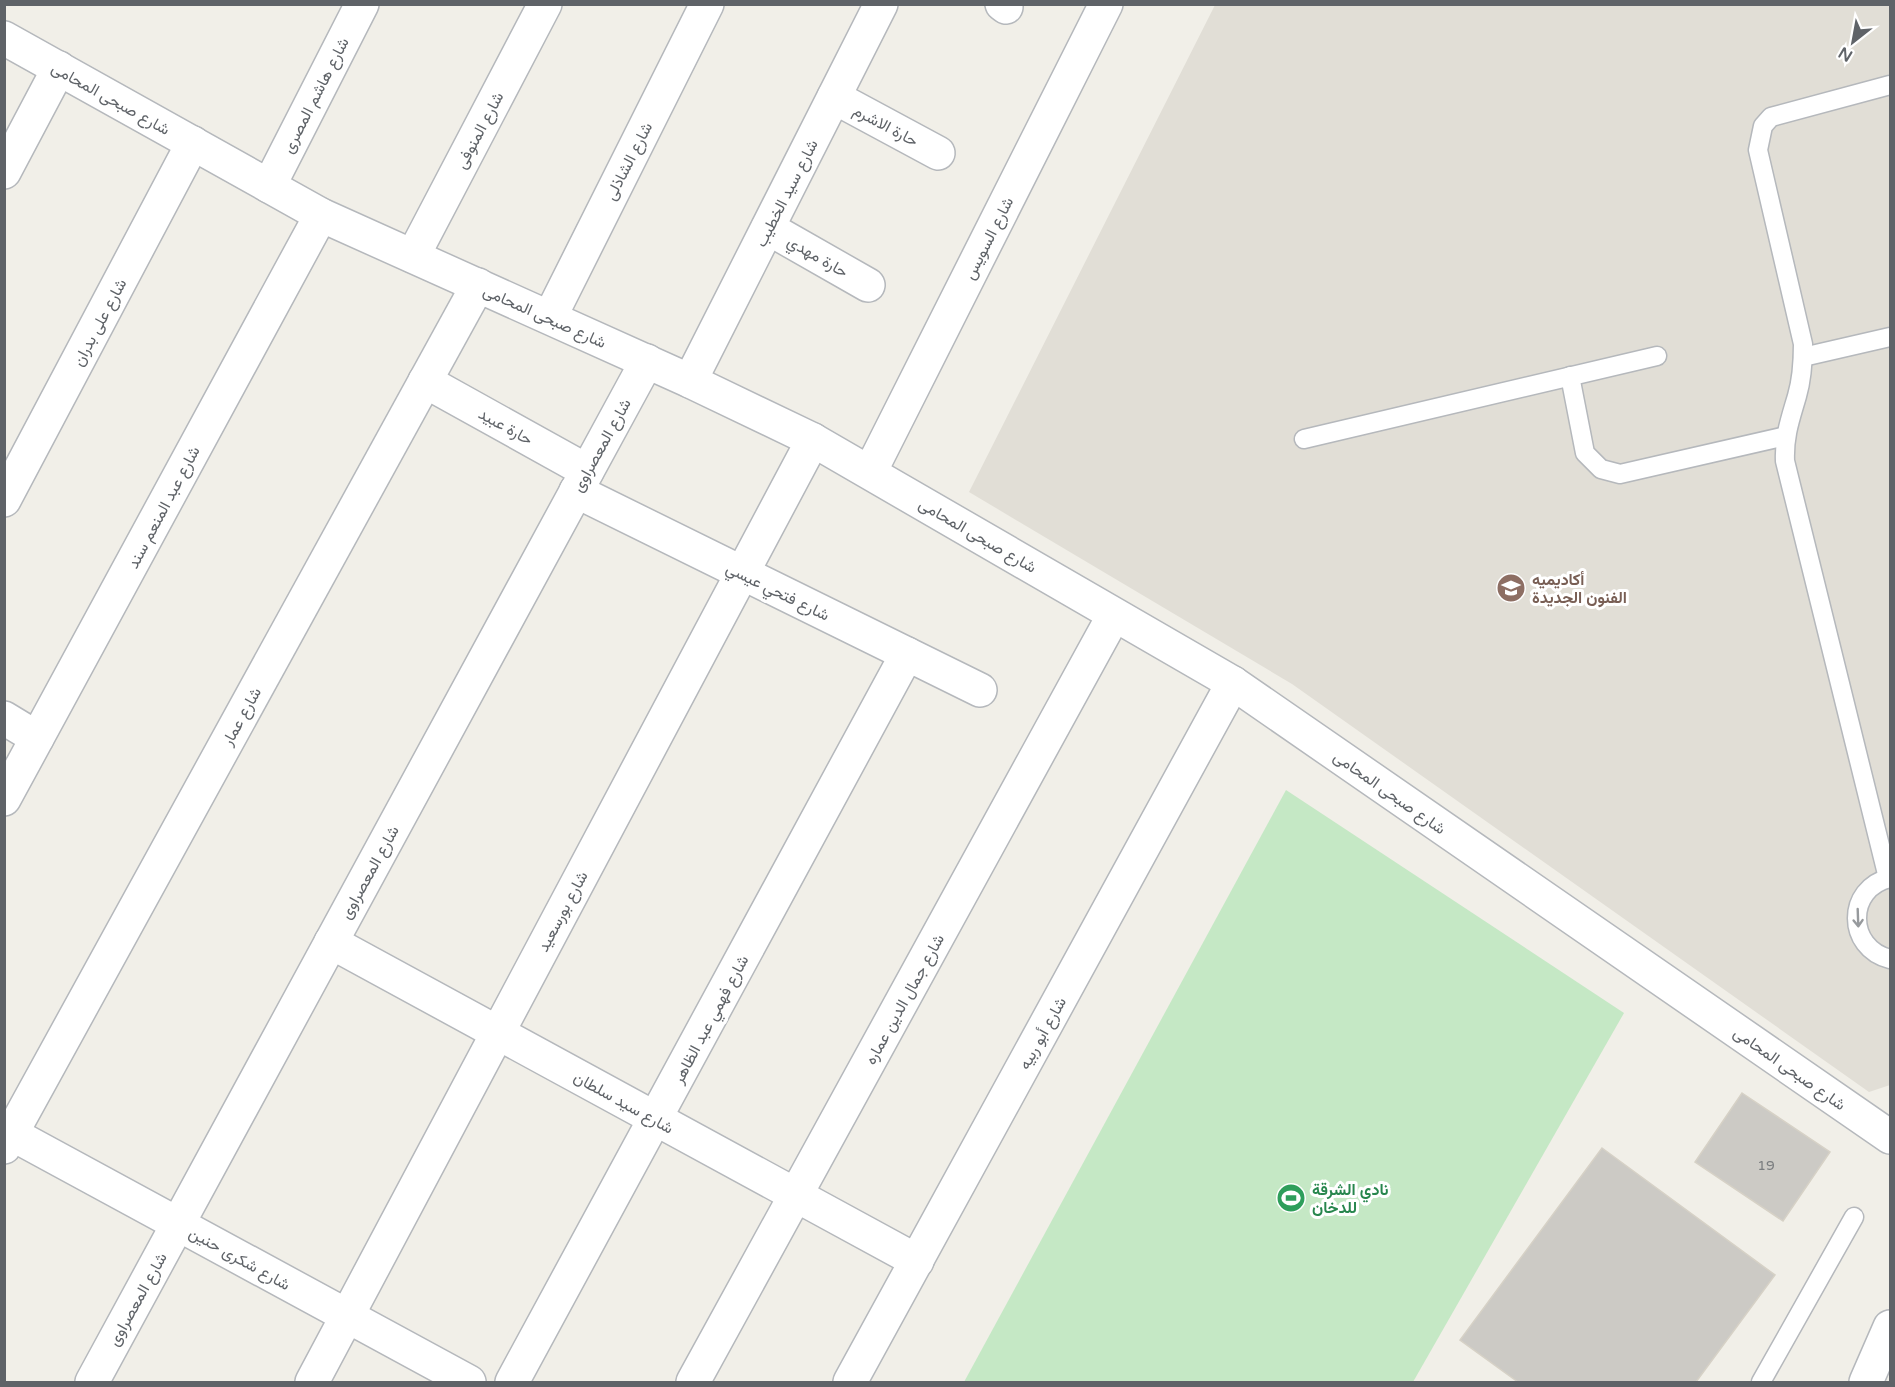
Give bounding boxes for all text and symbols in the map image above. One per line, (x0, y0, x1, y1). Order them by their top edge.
north arrow (1823, 12, 1883, 72)
street label: شارع هاشم المصرى (278, 34, 355, 157)
text: N (1835, 42, 1856, 66)
street label: شارع صبحى المحامى (47, 58, 173, 141)
street label: شارع المنوفى (451, 89, 509, 173)
street label: حارة الاشرم (850, 100, 922, 151)
street label: شارع الشاذلى (601, 119, 658, 204)
street label: شارع سيد الخطيب (751, 136, 824, 251)
street label: شارع السويس (960, 194, 1019, 284)
street label: حارة مهدي (782, 231, 852, 285)
street label: شارع على بدران (68, 275, 132, 370)
street label: شارع صبحى المحامى (480, 281, 609, 354)
street label: شارع المعصراوى (568, 395, 637, 496)
street label: حارة عبيد (475, 404, 536, 450)
street label: شارع عبد المنعم سند (123, 443, 205, 573)
street label: شارع صبحى المحامى (915, 494, 1040, 579)
street label: شارع فتحي عيسي (721, 558, 833, 628)
place label: أكاديميه الفنون الجديدة (1532, 570, 1627, 608)
school or university icon: أكاديميه الفنون الجديدة (1495, 572, 1527, 604)
street label: شارع عمار (217, 684, 267, 750)
street label: شارع صبحى المحامى (1329, 747, 1449, 840)
street label: شارع المعصراوى (336, 822, 405, 923)
street label: شارع بورسعيد (533, 868, 593, 956)
one-way arrow (1852, 908, 1864, 928)
street label: شارع جمال الدين عماره (861, 931, 950, 1069)
street label: شارع فهمي عبد الظاهر (668, 952, 756, 1089)
street label: شارع أبو ربيه (1015, 994, 1072, 1074)
street label: شارع صبحى المحامى (1729, 1023, 1849, 1116)
street label: شارع سيد سلطان (570, 1067, 677, 1139)
house number: 19 (1757, 1157, 1775, 1174)
place label: نادي الشرقة للدخان (1312, 1180, 1389, 1218)
sports icon: نادي الشرقة للدخان (1275, 1182, 1307, 1214)
street label: شارع شكرى حنين (185, 1223, 294, 1296)
street label: شارع المعصراوى (104, 1249, 173, 1350)

